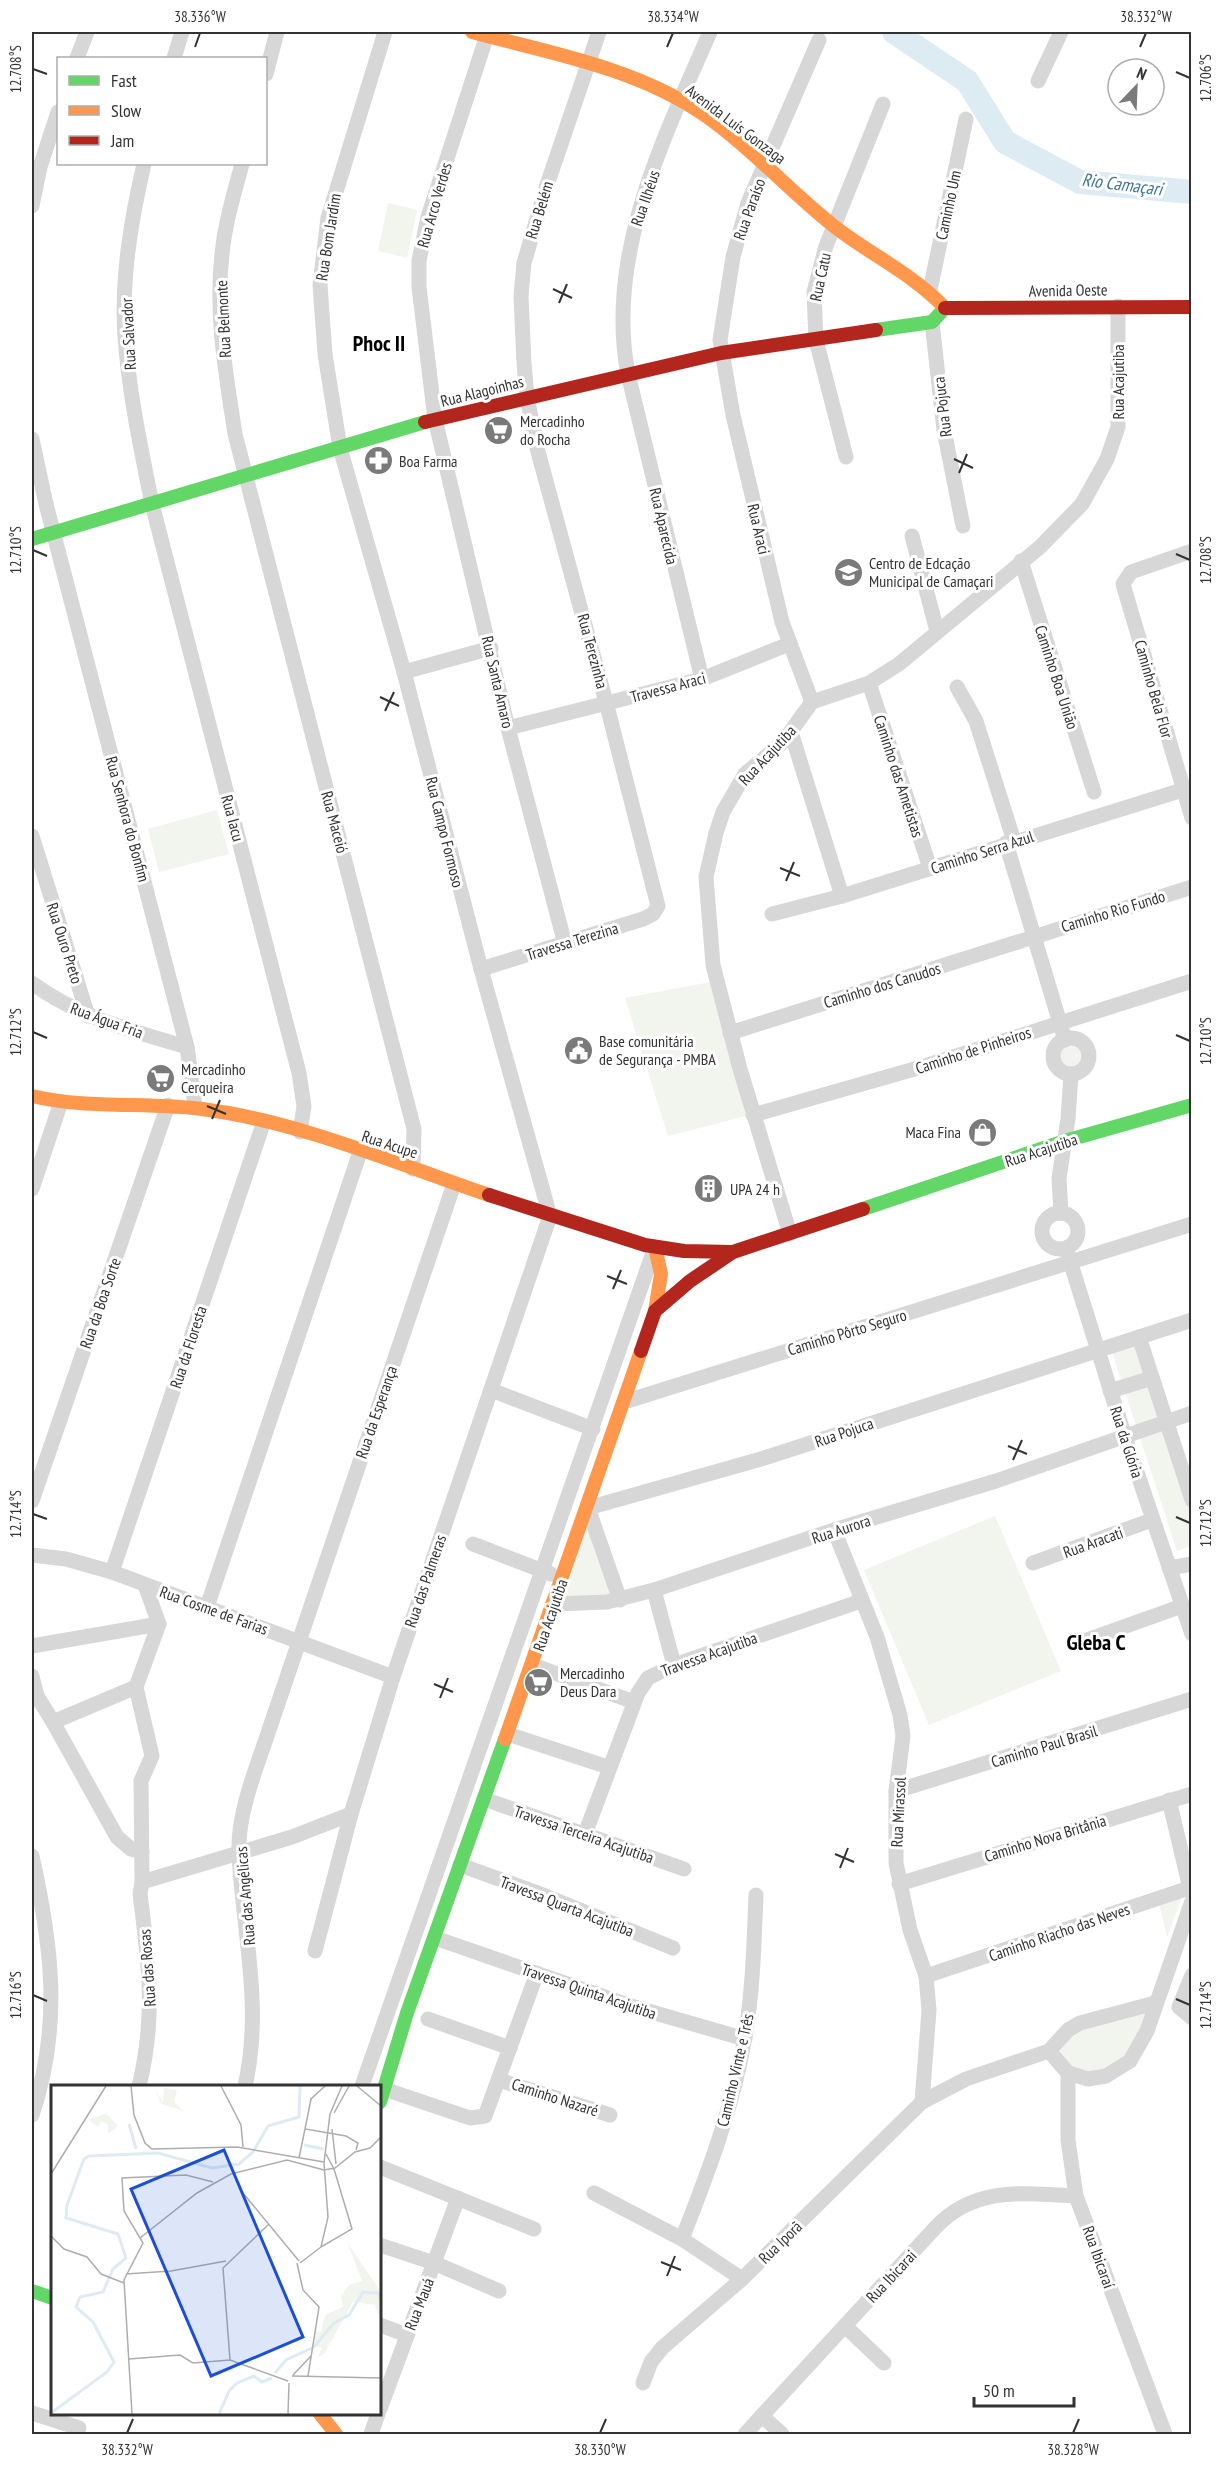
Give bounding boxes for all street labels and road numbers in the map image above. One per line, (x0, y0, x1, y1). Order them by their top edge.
street label: Avenida Luís Gonzaga (682, 80, 790, 168)
street label: Rua Arco Verdes (412, 160, 456, 250)
street label: Rua Ilhéus (626, 167, 664, 229)
street label: Caminho Um (931, 168, 965, 242)
street label: Rua Paraíso (729, 175, 769, 243)
street label: Rua Belém (521, 179, 557, 241)
street label: Rua Bom Jardim (311, 192, 345, 282)
street label: Rua Catu (805, 251, 835, 303)
street label: Avenida Oeste (1028, 279, 1108, 301)
street label: Rua Belmonte (211, 280, 235, 358)
street label: Rua Salvador (116, 297, 140, 371)
street label: Rua Acajutiba (1108, 344, 1128, 420)
street label: Rua Alagoinhas (438, 371, 526, 411)
street label: Rua Pojuca (928, 376, 956, 438)
street label: Rua Aparecida (645, 486, 683, 566)
street label: Rua Araci (743, 502, 775, 556)
street label: Rua Terezinha (573, 611, 613, 691)
street label: Caminho Boa União (1031, 622, 1083, 732)
street label: Rua Santa Amaro (478, 634, 518, 730)
street label: Caminho Bela Flor (1130, 638, 1178, 741)
street label: Travessa Araci (628, 667, 708, 707)
street label: Caminho das Ametistas (870, 712, 928, 840)
street label: Rua Acajutiba (734, 721, 800, 789)
street label: Rua Senhora do Bonfim (102, 754, 154, 884)
street label: Rua Campo Formoso (422, 775, 468, 889)
street label: Rua Maceió (317, 789, 353, 855)
street label: Rua Iacu (217, 793, 249, 843)
street label: Caminho Serra Azul (928, 826, 1036, 878)
street label: Caminho Rio Fundo (1059, 886, 1167, 936)
street label: Rua Ouro Preto (43, 900, 87, 986)
street label: Travessa Terezina (524, 918, 620, 964)
street label: Caminho dos Canudos (821, 958, 943, 1012)
street label: Rua Água Fria (68, 998, 146, 1042)
street label: Caminho de Pinheiros (913, 1022, 1033, 1078)
street label: Rua Acupe (360, 1126, 420, 1162)
street label: Rua Acajutiba (1002, 1129, 1080, 1171)
street label: Rua da Boa Sorte (75, 1255, 125, 1351)
street label: Rua da Floresta (165, 1303, 211, 1391)
street label: Caminho Pôrto Seguro (785, 1304, 909, 1360)
street label: Rua da Esperança (351, 1363, 401, 1461)
street label: Rua da Glória (1106, 1404, 1148, 1480)
street label: Rua Pojuca (812, 1413, 876, 1451)
street label: Rua Aurora (809, 1510, 873, 1548)
street label: Rua Aracati (1060, 1522, 1126, 1562)
street label: Rua das Palmeras (400, 1532, 450, 1630)
street label: Rua Acajutiba (528, 1576, 572, 1654)
street label: Rua Cosme de Farias (157, 1581, 271, 1639)
street label: Travessa Acajutiba (658, 1627, 760, 1681)
street label: Caminho Paul Brasil (989, 1720, 1100, 1772)
street label: Rua Mirassol (886, 1776, 910, 1848)
street label: Travessa Terceira Acajutiba (512, 1801, 656, 1867)
street label: Caminho Nova Britânia (982, 1810, 1108, 1866)
street label: Rua das Angélicas (231, 1846, 259, 1946)
street label: Travessa Quarta Acajutiba (497, 1871, 637, 1941)
street label: Caminho Riacho das Neves (986, 1899, 1132, 1965)
street label: Rua das Rosas (134, 1929, 160, 2007)
street label: Travessa Quinta Acajutiba (519, 1959, 659, 2023)
street label: Caminho Vinte e Três (712, 2012, 758, 2128)
street label: Caminho Nazaré (509, 2074, 601, 2120)
street label: Rua Iporã (754, 2216, 806, 2268)
street label: Rua Ibicaraí (1079, 2223, 1120, 2291)
street label: Rua Ibicarai (862, 2245, 920, 2307)
street label: Rua Mauá (400, 2275, 438, 2333)

